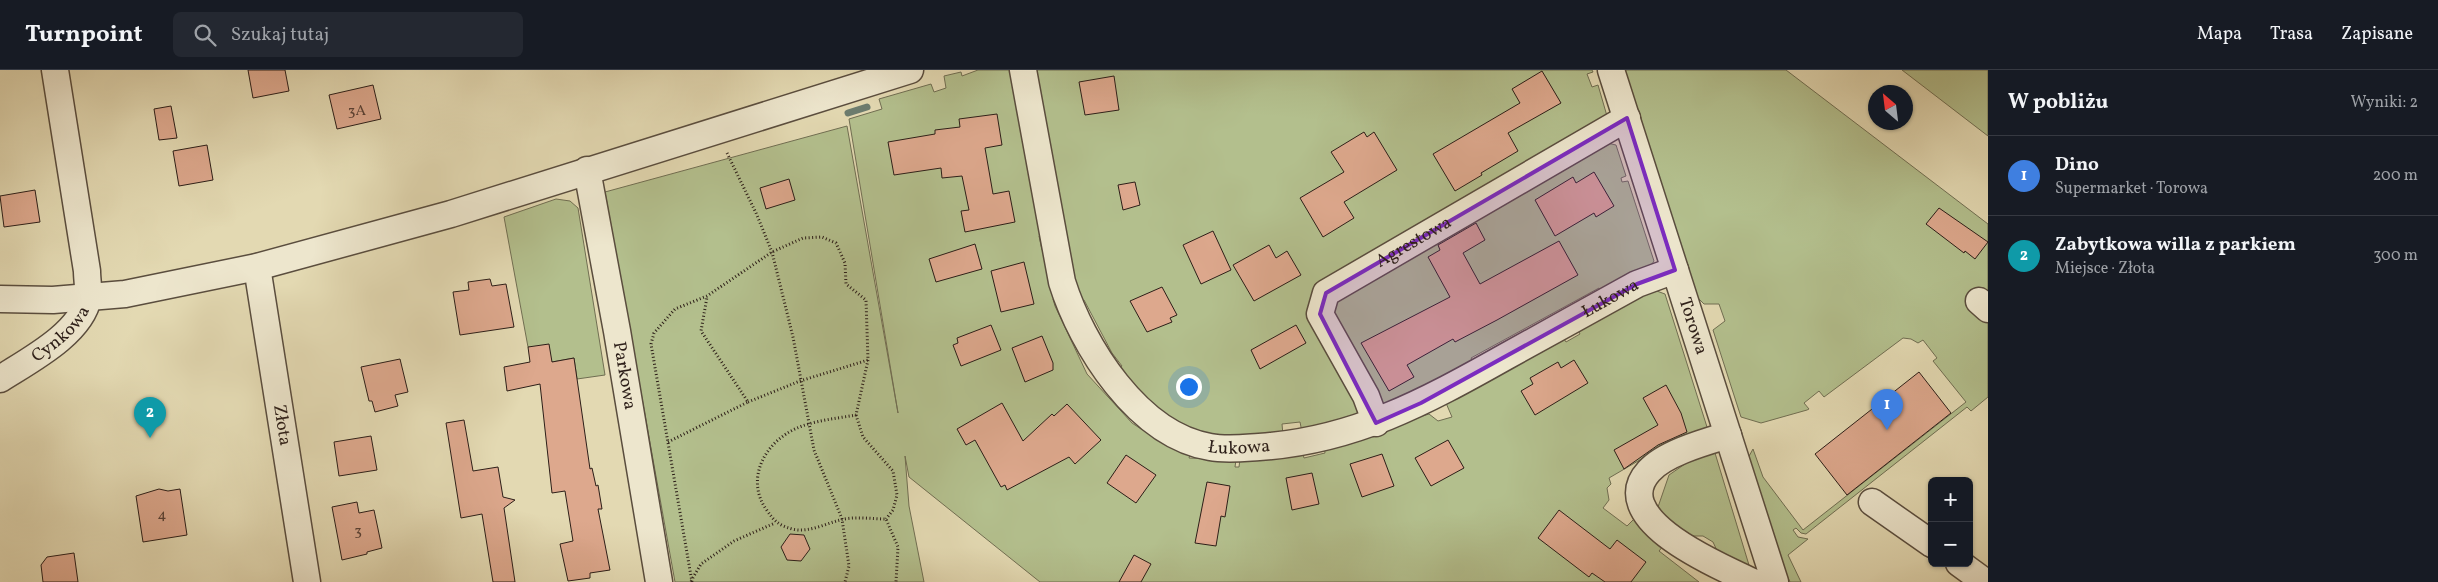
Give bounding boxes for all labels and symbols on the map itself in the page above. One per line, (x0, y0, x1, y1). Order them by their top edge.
north arrow (1868, 85, 1913, 130)
house number: 3A (348, 101, 367, 122)
street label: Agrestowa (1371, 210, 1456, 274)
street label: Łukowa (1577, 273, 1644, 325)
street label: Torowa (1672, 294, 1714, 358)
street label: Cynkowa (26, 302, 96, 369)
street label: Parkowa (606, 340, 642, 412)
your location (1176, 374, 1202, 400)
pin: 1 (1871, 389, 1903, 430)
pin: 2 (134, 397, 166, 438)
street label: Złota (266, 403, 298, 448)
street label: Łukowa (1206, 434, 1271, 461)
house number: 4 (158, 505, 167, 526)
house number: 3 (354, 521, 362, 542)

